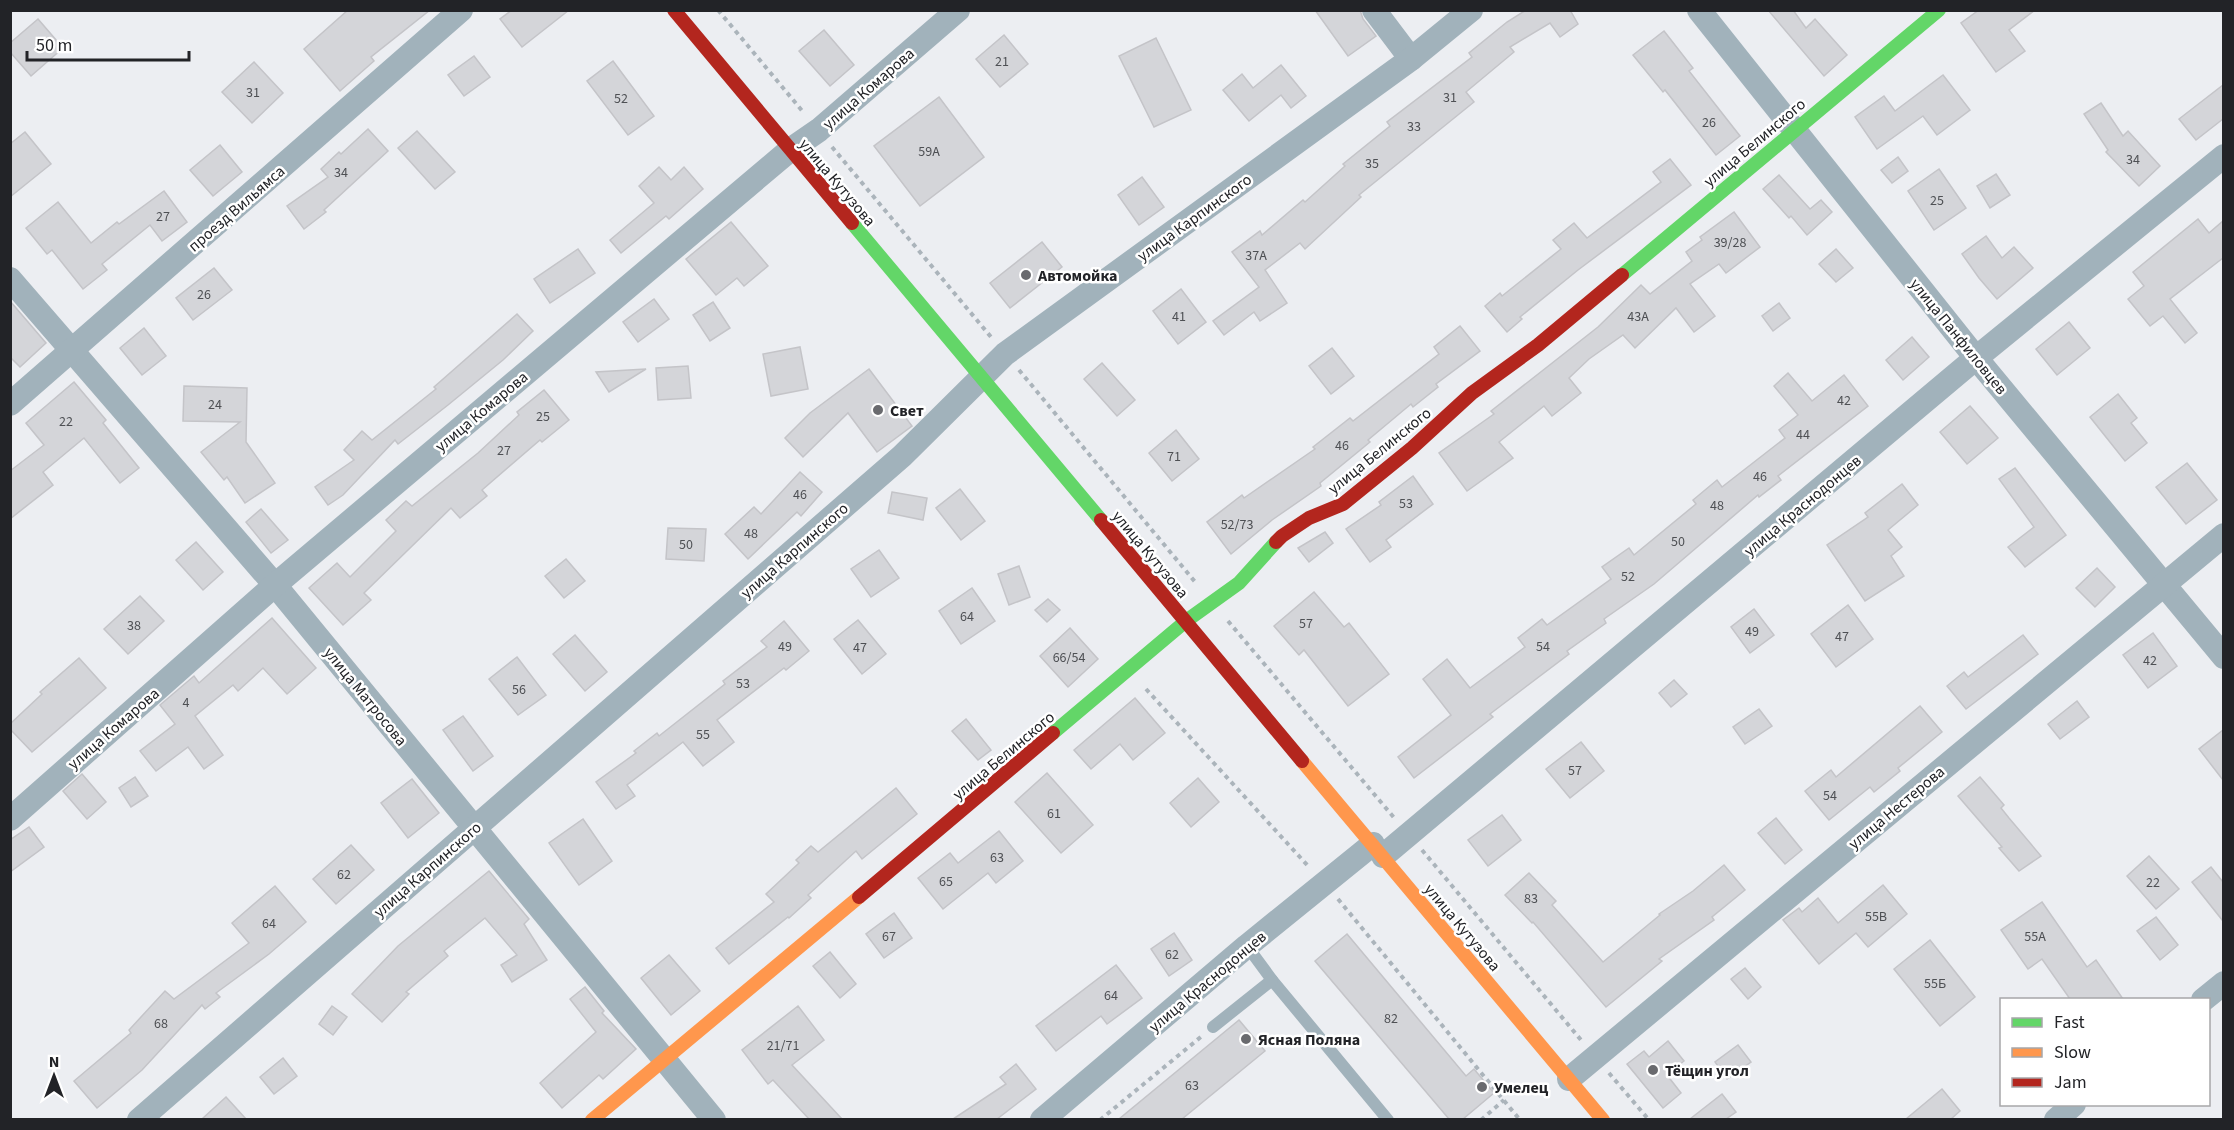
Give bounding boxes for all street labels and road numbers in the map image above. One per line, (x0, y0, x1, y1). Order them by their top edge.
street label: улица Комарова (818, 43, 919, 135)
street label: улица Белинского (1699, 94, 1810, 192)
street label: улица Кутузова (794, 134, 880, 231)
street label: проезд Вильямса (184, 161, 290, 257)
street label: улица Карпинского (1133, 169, 1256, 267)
street label: улица Панфиловцев (1904, 274, 2012, 399)
street label: улица Комарова (431, 366, 533, 457)
street label: улица Белинского (1323, 402, 1436, 499)
street label: улица Краснодонцев (1739, 450, 1866, 562)
street label: улица Карпинского (736, 498, 853, 604)
street label: улица Кутузова (1107, 506, 1193, 603)
street label: улица Матросова (318, 643, 412, 751)
street label: улица Комарова (63, 683, 164, 775)
street label: улица Белинского (948, 707, 1059, 805)
street label: улица Нестерова (1844, 761, 1949, 855)
street label: улица Карпинского (369, 817, 486, 923)
street label: улица Кутузова (1419, 879, 1505, 976)
street label: улица Краснодонцев (1144, 926, 1271, 1038)

